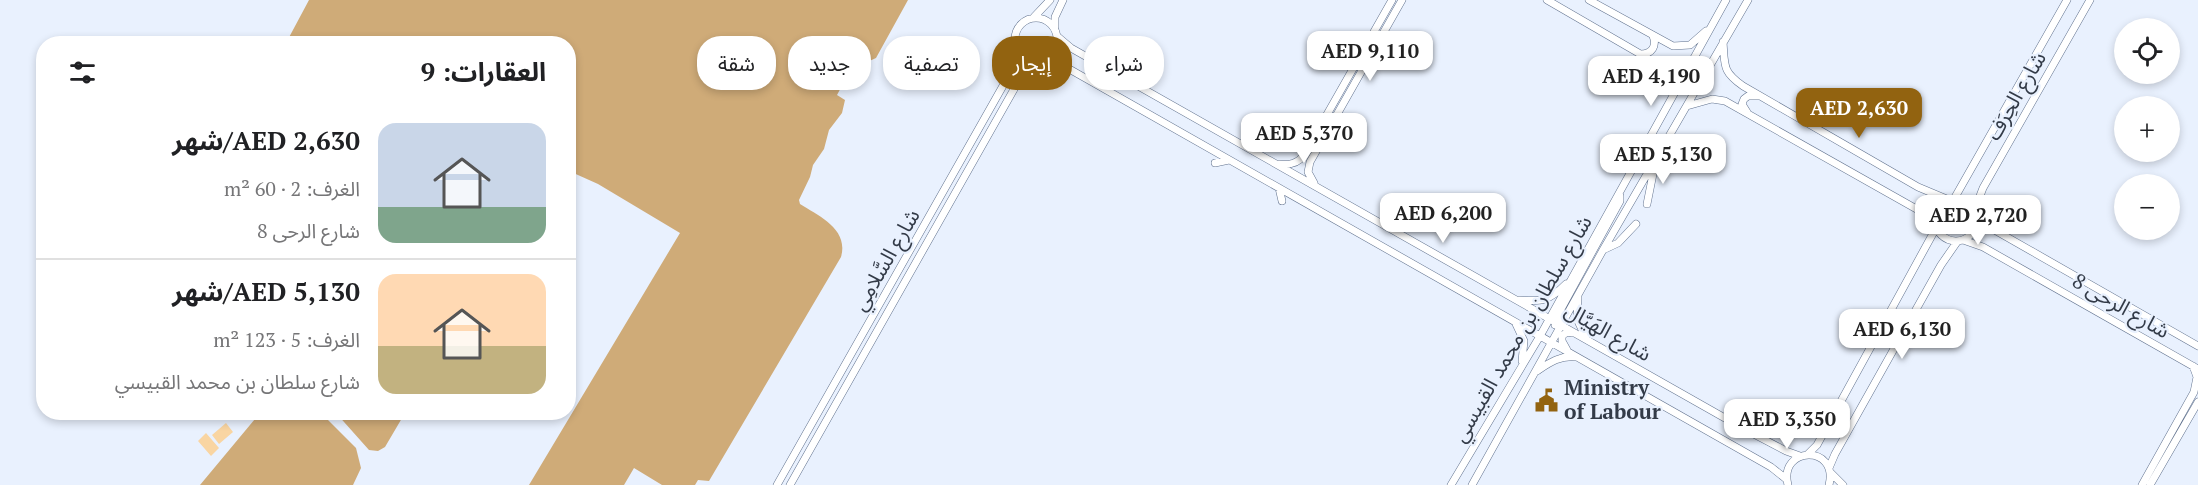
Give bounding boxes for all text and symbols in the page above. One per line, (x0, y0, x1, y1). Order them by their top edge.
map controls (2114, 18, 2180, 240)
button: locate (2114, 18, 2180, 84)
pin: AED 9,110 (1301, 31, 1439, 82)
chip: شقة (697, 36, 776, 90)
chip: جديد (788, 36, 871, 90)
chip: تصفية (883, 36, 980, 90)
chip: إيجار (992, 36, 1072, 90)
chip: شراء (1084, 36, 1164, 90)
text: AED 9,110 (1321, 37, 1419, 64)
street label: شارع الحِرَف (1978, 46, 2054, 146)
text: العقارات: 9 (420, 54, 546, 88)
icon: filters (66, 56, 99, 89)
pin: AED 4,190 (1582, 56, 1720, 107)
text: AED 4,190 (1602, 62, 1700, 89)
pin: AED 2,630 (1790, 88, 1928, 139)
text: AED 2,630 (1810, 94, 1908, 121)
button: + (2114, 96, 2180, 162)
pin: AED 5,370 (1235, 113, 1373, 164)
text: AED 5,370 (1255, 119, 1353, 146)
text: AED 2,630/شهر (172, 123, 360, 157)
pin: AED 5,130 (1594, 134, 1732, 185)
text: AED 5,130 (1614, 140, 1712, 167)
icon: home (426, 147, 498, 219)
button: − (2114, 174, 2180, 240)
text: الغرف: 2 · 60 m² (224, 175, 360, 202)
pin: AED 6,200 (1374, 193, 1512, 244)
pin: AED 2,720 (1909, 195, 2047, 246)
text: AED 6,200 (1394, 199, 1492, 226)
text: AED 2,720 (1929, 201, 2027, 228)
street label: شارع السَّلامِي (845, 203, 928, 317)
street label: شارع سلطان بن محمد القبيسي (1445, 210, 1600, 448)
text: شارع الرحى 8 (257, 217, 360, 244)
street label: شارع الرحى 8 (2067, 266, 2175, 346)
text: AED 5,130/شهر (172, 274, 360, 308)
street label: شارع الهَيَّال (1559, 295, 1657, 369)
icon: home (426, 298, 498, 370)
pin: AED 6,130 (1833, 309, 1971, 360)
text: AED 6,130 (1853, 315, 1951, 342)
text: الغرف: 5 · 123 m² (213, 326, 360, 353)
text: شارع سلطان بن محمد القبيسي (115, 368, 360, 395)
place label: Ministry of Labour (1564, 373, 1661, 425)
public building icon: Ministry of Labour (1533, 387, 1559, 413)
pin: AED 3,350 (1718, 399, 1856, 450)
text: AED 3,350 (1738, 405, 1836, 432)

